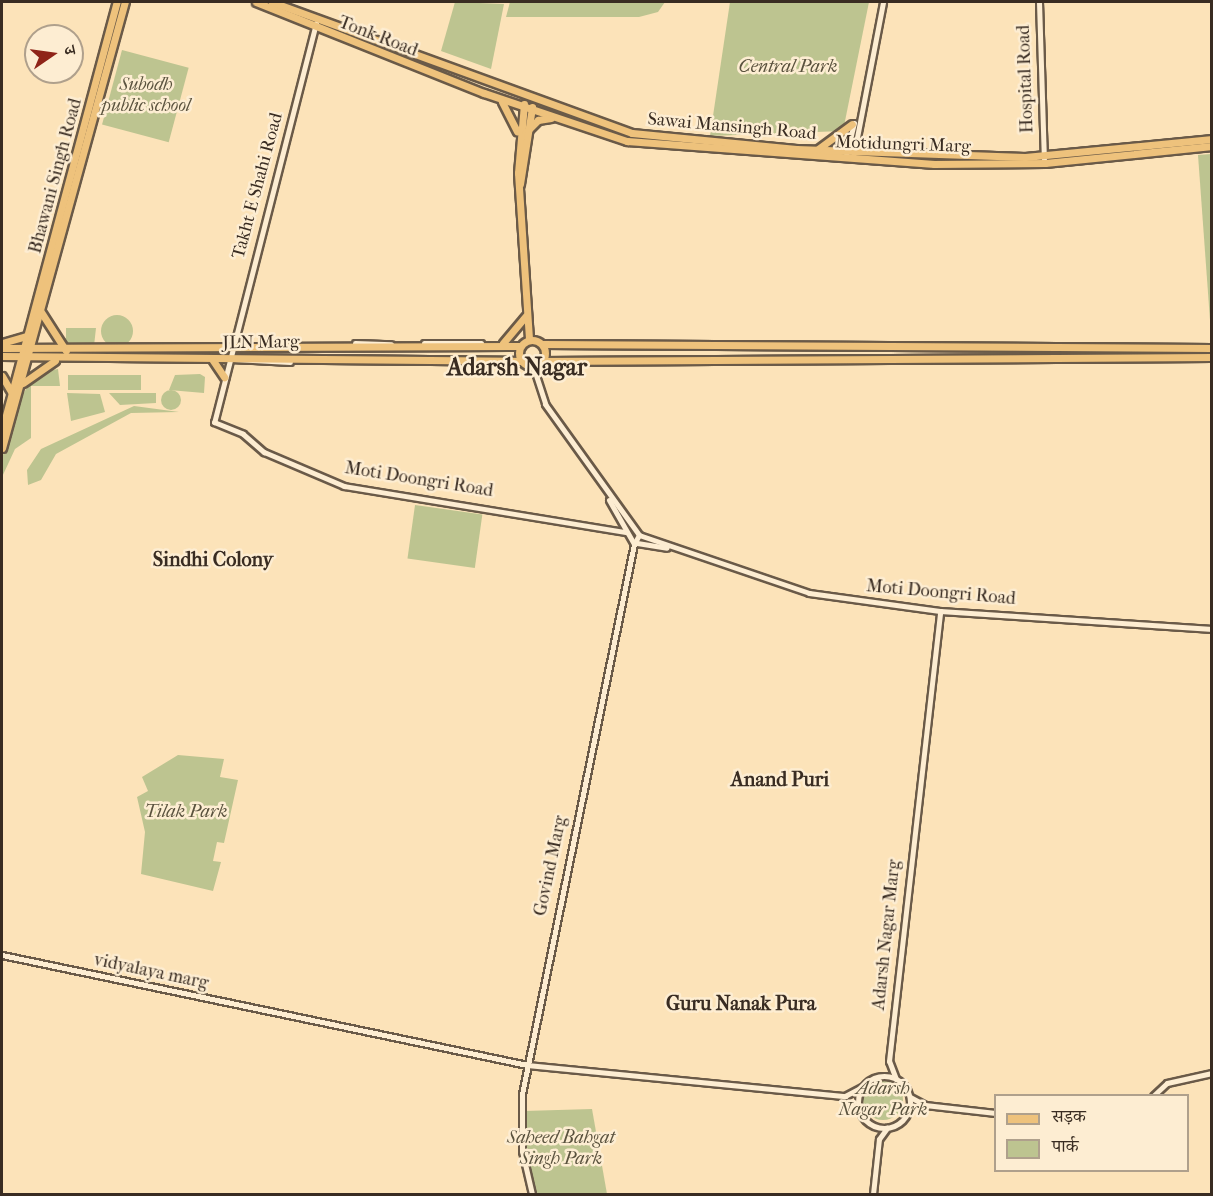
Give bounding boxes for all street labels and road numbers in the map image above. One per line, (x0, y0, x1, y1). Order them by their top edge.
street label: Tonk Road (335, 12, 421, 62)
street label: Hospital Road (1013, 24, 1039, 134)
street label: Bhawani Singh Road (25, 96, 87, 256)
street label: Sawai Mansingh Road (647, 109, 817, 145)
street label: Takht E Shahi Road (228, 111, 288, 261)
street label: Motidungri Marg (835, 132, 971, 158)
street label: JLN Marg (222, 332, 300, 354)
street label: Moti Doongri Road (343, 458, 495, 502)
street label: Moti Doongri Road (865, 576, 1017, 610)
street label: Govind Marg (530, 814, 572, 918)
street label: Adarsh Nagar Marg (868, 859, 906, 1011)
street label: vidyalaya marg (92, 949, 210, 995)

